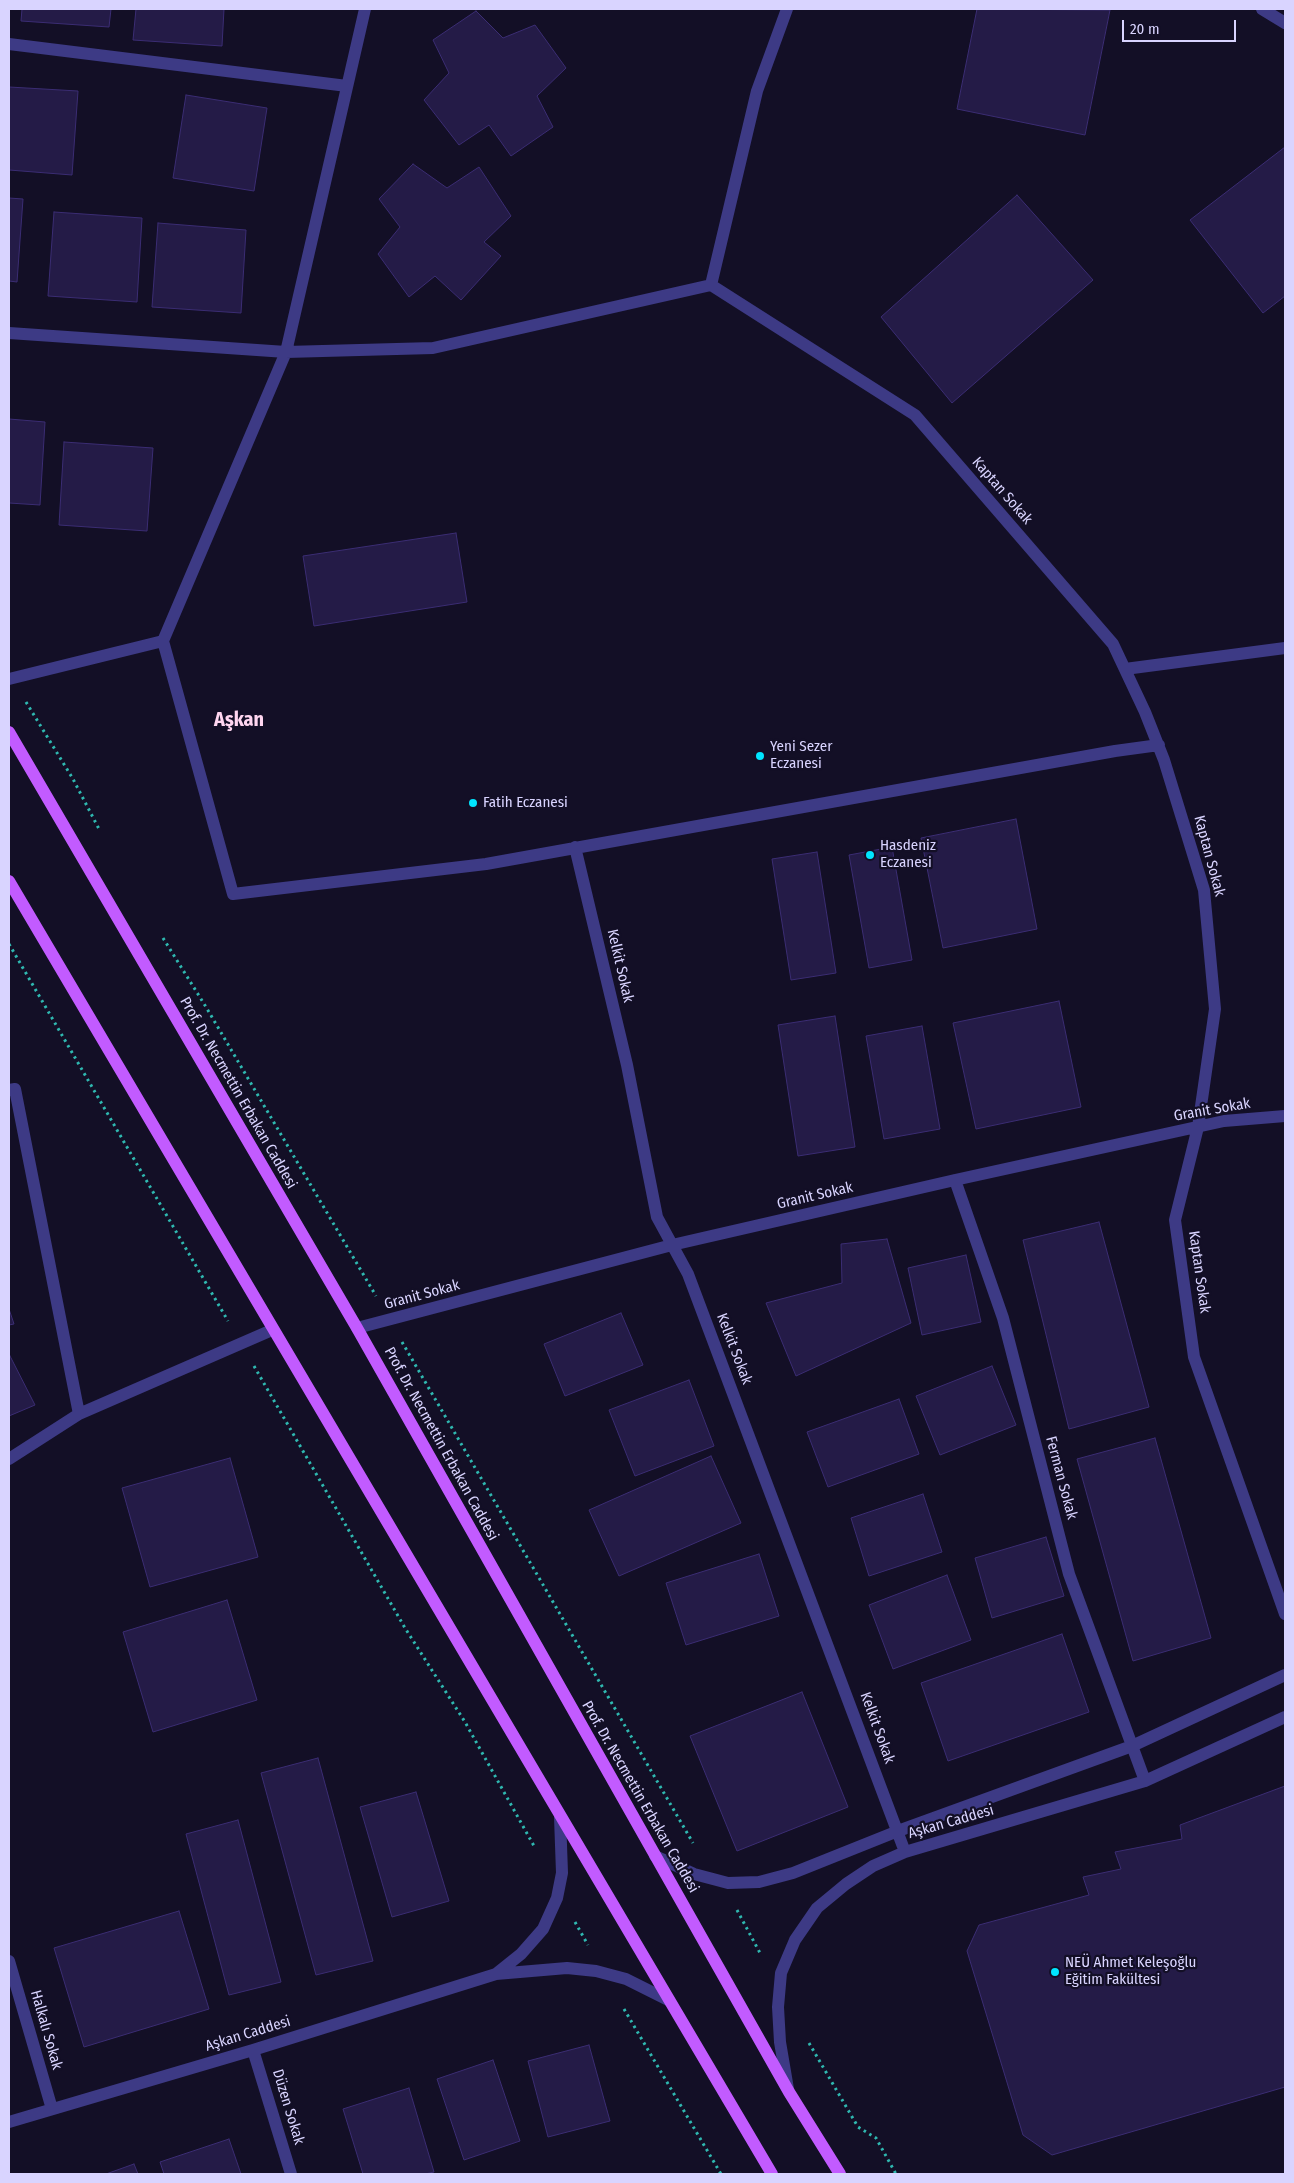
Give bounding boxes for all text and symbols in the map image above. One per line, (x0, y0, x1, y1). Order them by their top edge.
scale bar (1124, 10, 1238, 42)
text: 20 m (1130, 20, 1160, 38)
street label: Kaptan Sokak (968, 454, 1036, 528)
district label: Aşkan (214, 708, 264, 732)
place label: Yeni Sezer Eczanesi (770, 738, 832, 773)
marker: Yeni Sezer Eczanesi (754, 750, 766, 762)
place label: Fatih Eczanesi (483, 794, 568, 812)
marker: Fatih Eczanesi (467, 797, 479, 809)
street label: Kaptan Sokak (1190, 814, 1228, 898)
place label: Hasdeniz Eczanesi (880, 837, 936, 872)
marker: Hasdeniz Eczanesi (864, 849, 876, 861)
street label: Kelkit Sokak (603, 928, 637, 1004)
street label: Prof. Dr. Necmettin Erbakan Caddesi (176, 994, 300, 1192)
street label: Granit Sokak (1172, 1094, 1252, 1126)
street label: Granit Sokak (775, 1179, 855, 1213)
street label: Kaptan Sokak (1184, 1230, 1214, 1314)
street label: Granit Sokak (382, 1276, 462, 1314)
street label: Kelkit Sokak (712, 1311, 756, 1387)
street label: Prof. Dr. Necmettin Erbakan Caddesi (380, 1344, 502, 1544)
street label: Ferman Sokak (1041, 1434, 1081, 1522)
street label: Kelkit Sokak (856, 1690, 898, 1766)
street label: Prof. Dr. Necmettin Erbakan Caddesi (578, 1698, 702, 1896)
street label: Aşkan Caddesi (906, 1801, 996, 1843)
place label: NEÜ Ahmet Keleşoğlu Eğitim Fakültesi (1065, 1954, 1196, 1989)
marker: NEÜ Ahmet Keleşoğlu Eğitim Fakültesi (1049, 1966, 1061, 1978)
street label: Halkalı Sokak (26, 1988, 66, 2072)
street label: Aşkan Caddesi (203, 2012, 293, 2056)
street label: Düzen Sokak (268, 2067, 308, 2147)

